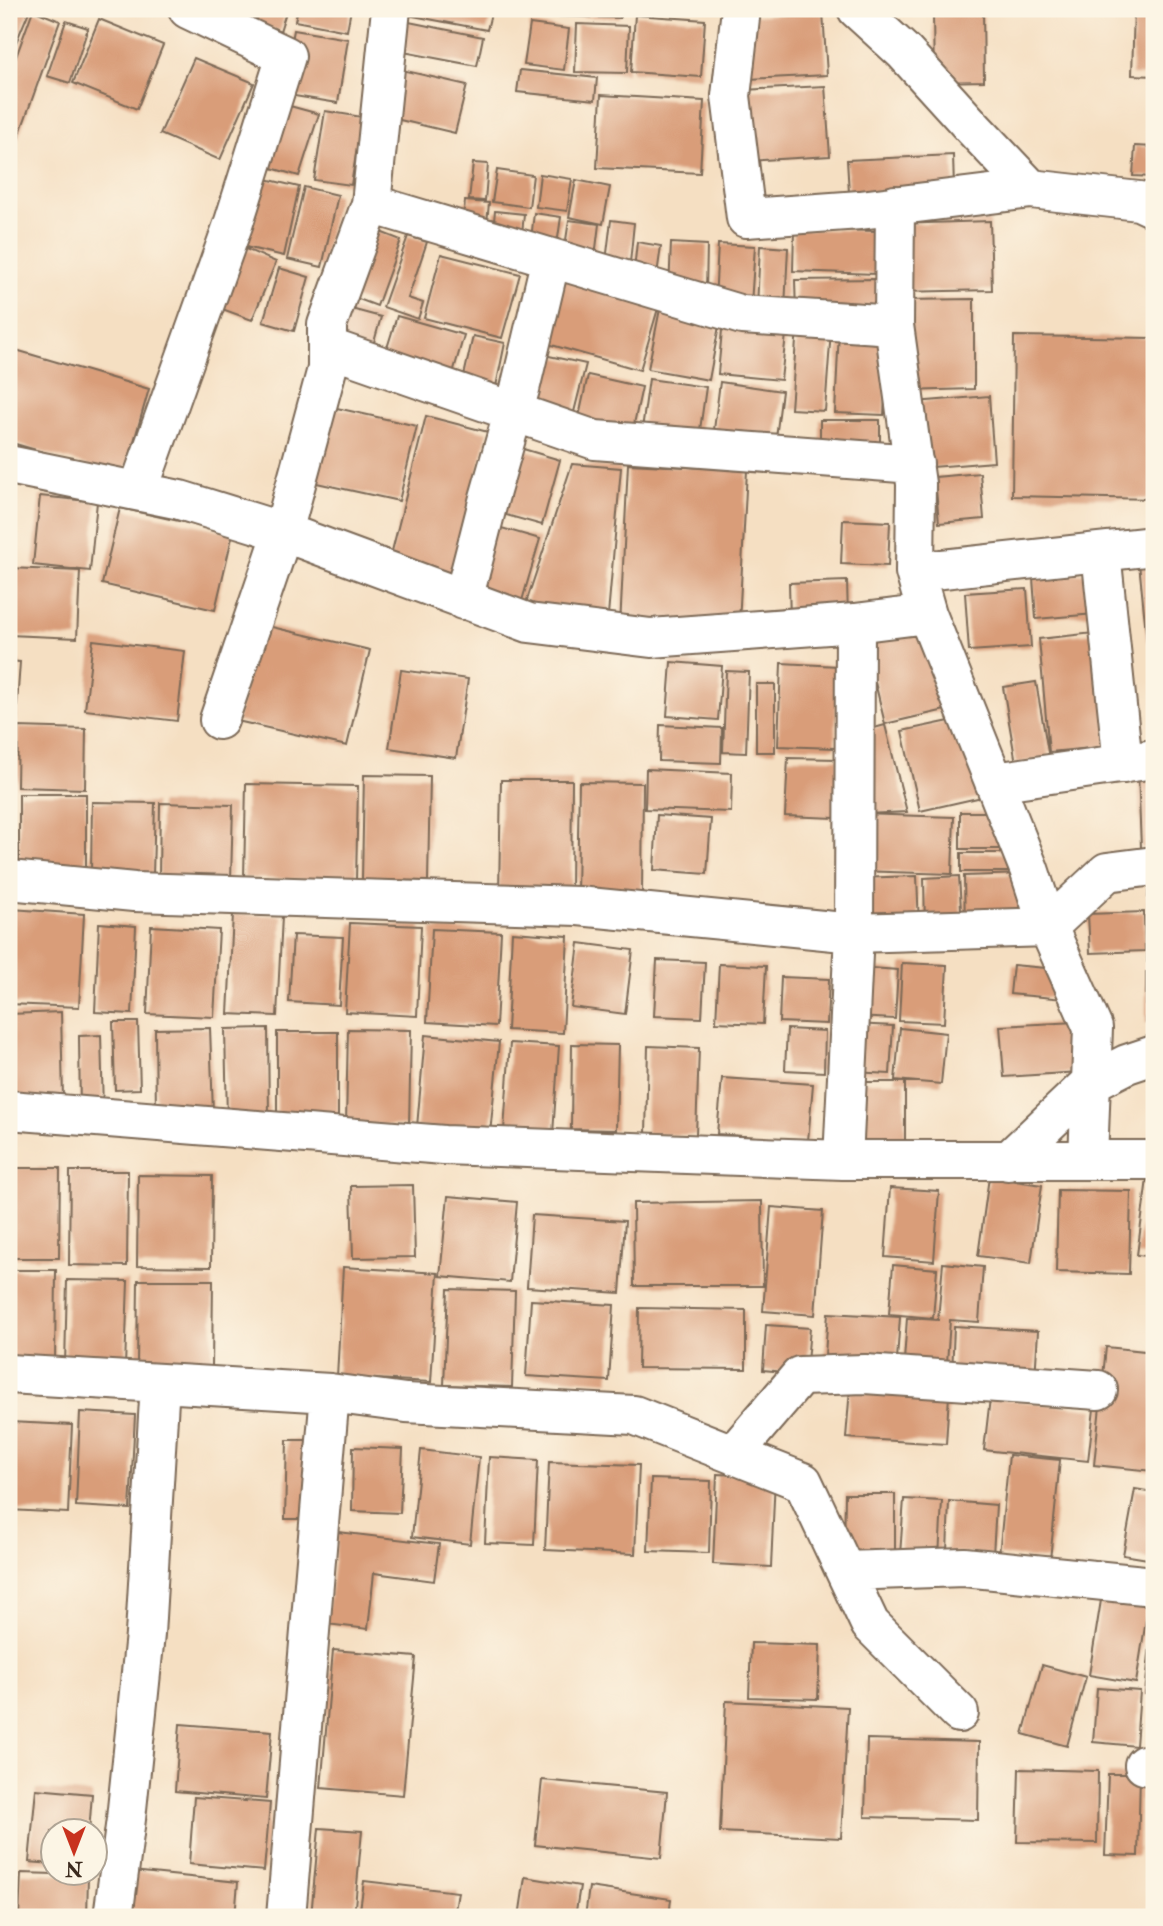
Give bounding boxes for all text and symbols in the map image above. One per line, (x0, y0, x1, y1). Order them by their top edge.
north arrow (38, 1818, 108, 1888)
text: N (65, 1856, 84, 1880)

